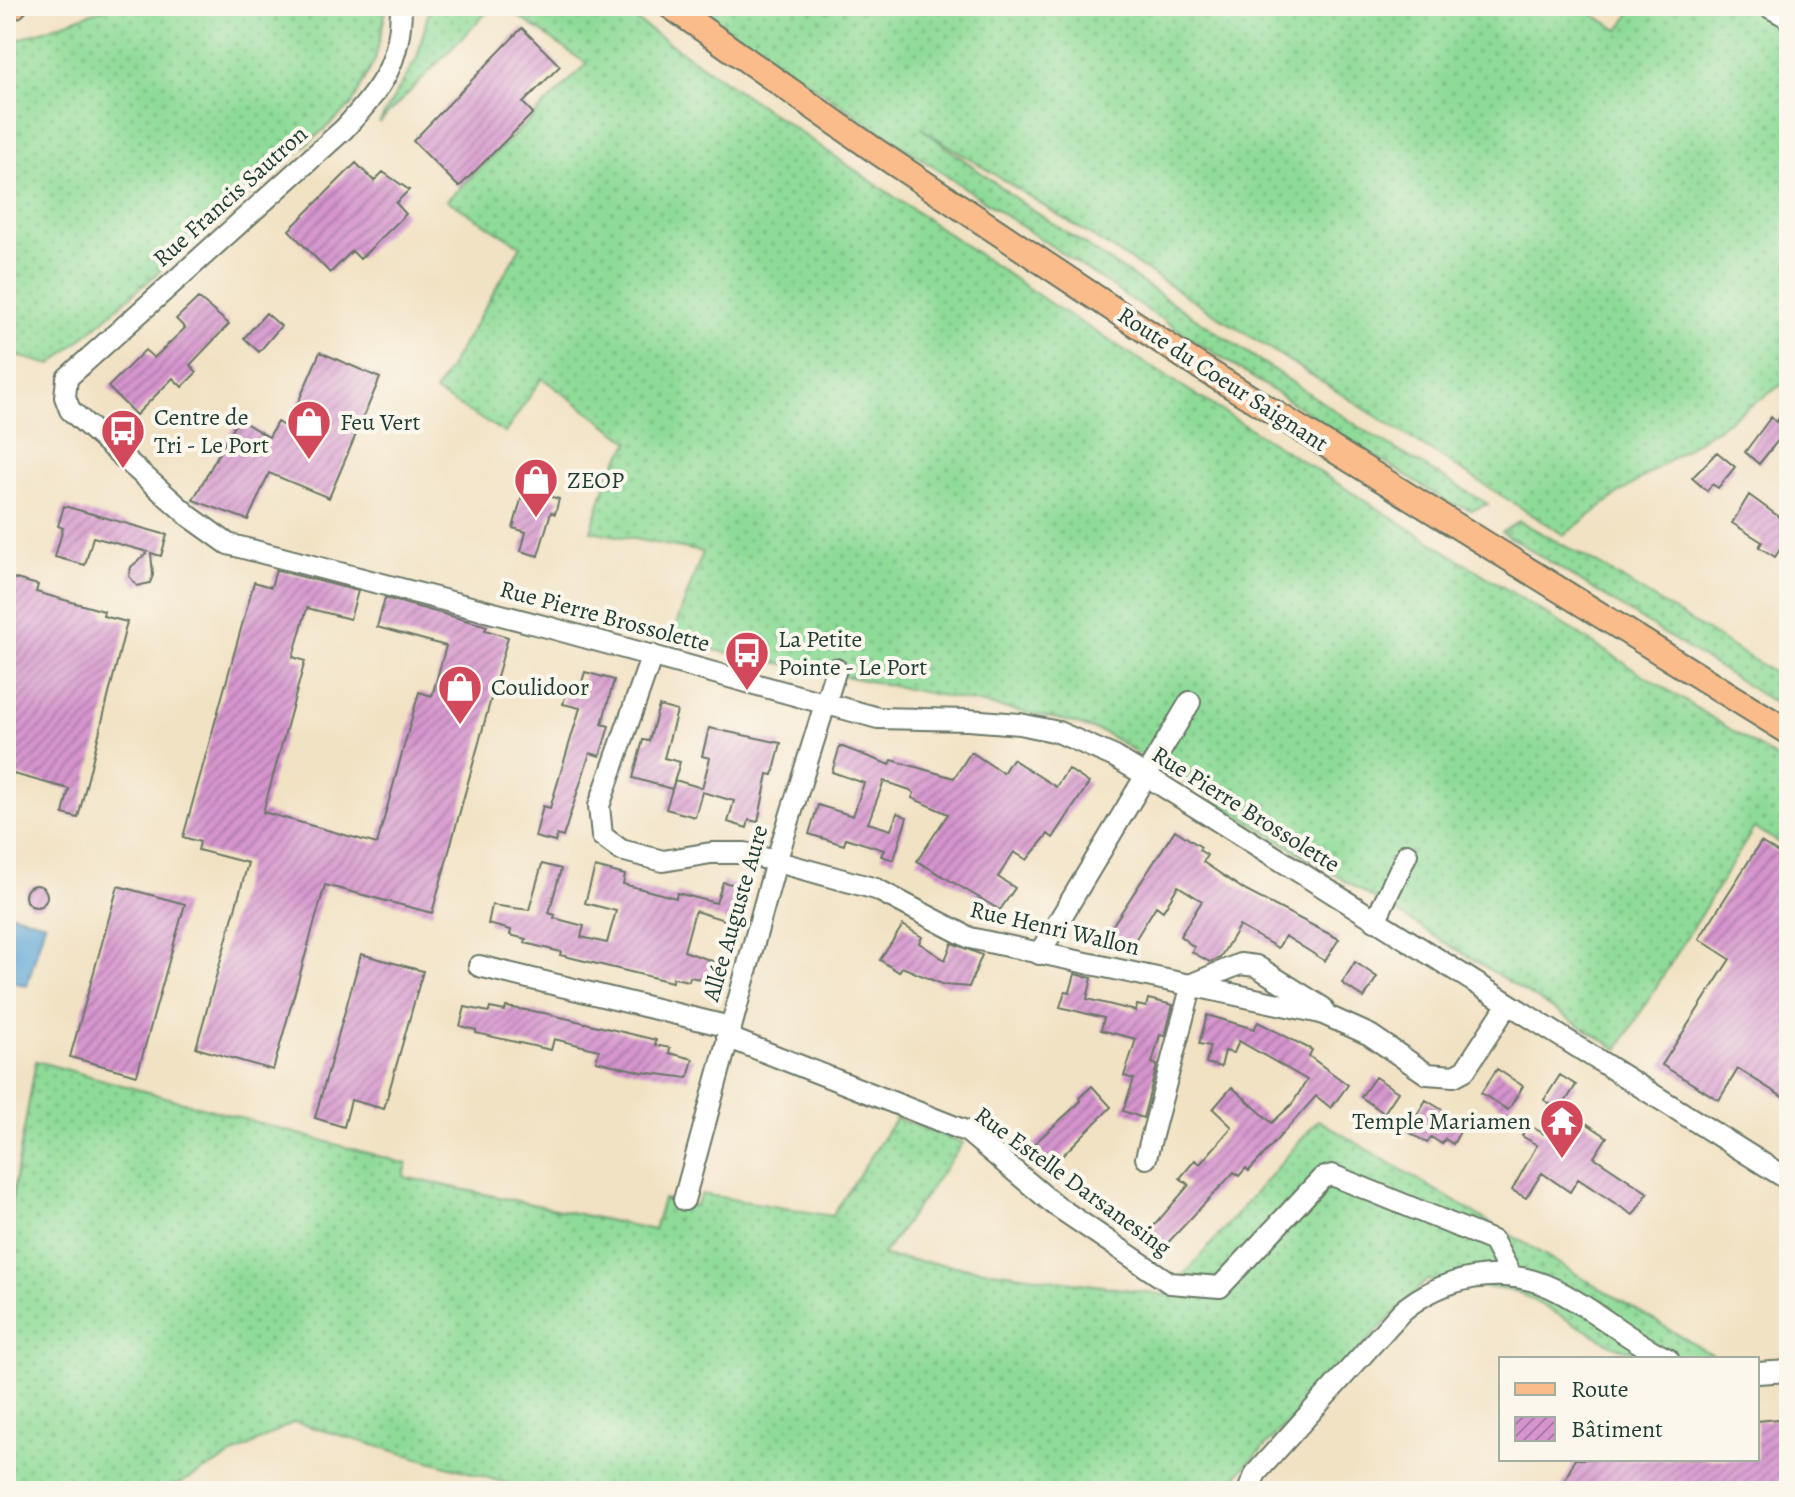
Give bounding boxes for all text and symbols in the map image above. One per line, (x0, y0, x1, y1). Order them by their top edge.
street label: Rue Francis Sautron (146, 118, 314, 274)
street label: Route du Coeur Saignant (1112, 299, 1334, 459)
shop icon: Feu Vert (285, 398, 333, 461)
place label: Centre de Tri - Le Port (154, 401, 269, 461)
place label: Feu Vert (340, 406, 420, 438)
bus stop icon: Centre de Tri - Le Port (99, 407, 147, 470)
shop icon: ZEOP (512, 456, 560, 519)
place label: ZEOP (567, 464, 624, 496)
street label: Rue Pierre Brossolette (497, 573, 713, 659)
place label: La Petite Pointe - Le Port (778, 623, 927, 683)
bus stop icon: La Petite Pointe - Le Port (723, 629, 771, 692)
shop icon: Coulidoor (436, 663, 484, 726)
place label: Coulidoor (491, 671, 589, 703)
street label: Rue Pierre Brossolette (1146, 738, 1346, 880)
street label: Allée Auguste Aure (694, 821, 776, 1006)
street label: Rue Henri Wallon (967, 893, 1143, 963)
temple icon: Temple Mariamen (1538, 1097, 1586, 1160)
street label: Rue Estelle Darsanesing (968, 1099, 1178, 1263)
place label: Temple Mariamen (1352, 1105, 1531, 1137)
legend (1499, 1357, 1759, 1461)
text: Route (1571, 1373, 1629, 1405)
text: Bâtiment (1571, 1413, 1663, 1445)

